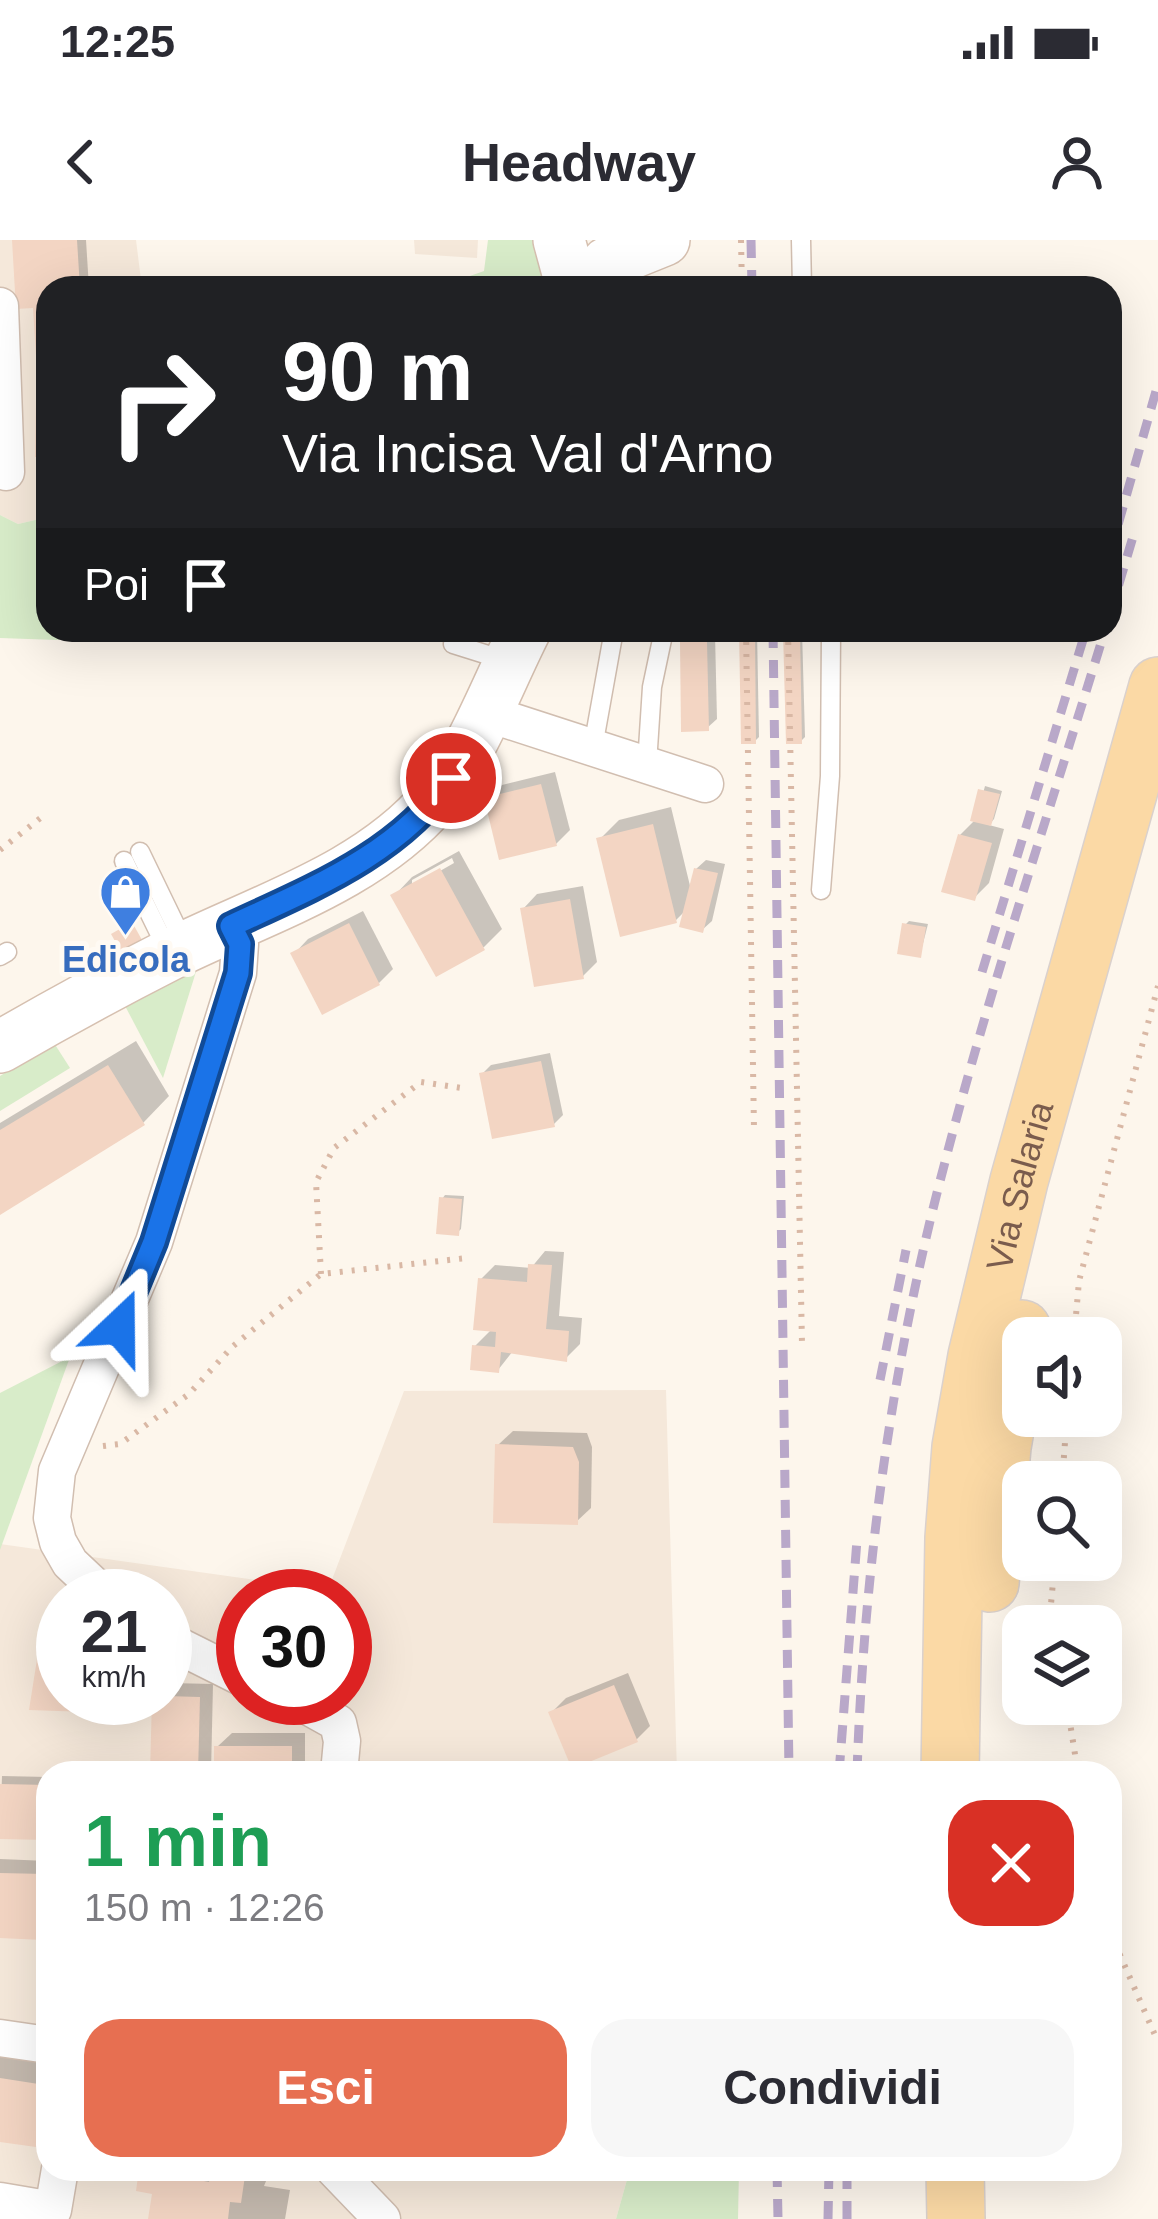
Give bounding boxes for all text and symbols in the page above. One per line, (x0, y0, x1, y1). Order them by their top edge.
text: 12:25 (60, 16, 175, 67)
icon: back (48, 129, 114, 195)
icon: person (1044, 129, 1110, 195)
text: Headway (462, 132, 696, 192)
icon: right (84, 324, 240, 480)
text: 90 m (282, 324, 473, 418)
text: Via Incisa Val d'Arno (282, 423, 774, 483)
icon: arrive (173, 552, 239, 618)
text: Poi (84, 559, 149, 610)
pin (400, 727, 502, 829)
icon: arrive (418, 745, 484, 811)
shop icon: Edicola (98, 863, 154, 937)
place label: Edicola (62, 939, 191, 980)
street label: Via Salaria (978, 1096, 1062, 1275)
position arrow (56, 1264, 182, 1390)
map controls (1002, 1317, 1122, 1725)
button: sound (1002, 1317, 1122, 1437)
button: search (1002, 1461, 1122, 1581)
speed limit sign: 30 (216, 1569, 372, 1725)
text: 21 (81, 1598, 147, 1665)
button: layers (1002, 1605, 1122, 1725)
text: km/h (81, 1660, 147, 1693)
button: close (948, 1800, 1074, 1926)
text: 1 min (84, 1801, 272, 1881)
text: 150 m · 12:26 (84, 1886, 325, 1929)
button: Esci (84, 2019, 567, 2157)
button: Condividi (591, 2019, 1074, 2157)

